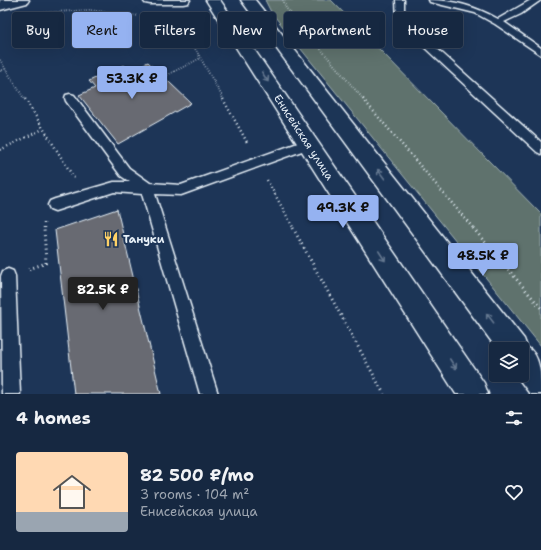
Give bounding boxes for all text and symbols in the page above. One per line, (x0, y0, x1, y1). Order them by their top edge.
chip: Buy (12, 12, 64, 48)
chip: Rent (72, 12, 132, 48)
chip: Filters (140, 12, 210, 48)
chip: New (218, 12, 276, 48)
chip: Apartment (284, 12, 385, 48)
chip: House (393, 12, 463, 48)
pin: 53.3K ₽ (95, 66, 169, 100)
text: 53.3K ₽ (106, 70, 158, 87)
one-way arrow (261, 71, 269, 83)
street label: Енисейская улица (270, 91, 337, 183)
one-way arrow (377, 168, 385, 179)
pin: 49.3K ₽ (306, 195, 380, 229)
text: 49.3K ₽ (317, 199, 369, 216)
restaurant icon: Тануки (102, 230, 120, 248)
place label: Тануки (123, 232, 165, 247)
pin: 48.5K ₽ (446, 243, 520, 277)
text: 48.5K ₽ (457, 247, 509, 264)
one-way arrow (378, 250, 386, 261)
pin: 82.5K ₽ (66, 277, 140, 311)
text: 82.5K ₽ (77, 281, 129, 298)
one-way arrow (486, 313, 495, 324)
map controls (489, 342, 529, 382)
button: layers (489, 342, 529, 382)
one-way arrow (449, 359, 458, 370)
text: 4 homes (16, 407, 91, 429)
icon: filters (503, 407, 525, 429)
text: 82 500 ₽/mo (140, 464, 254, 486)
icon: home (48, 468, 96, 516)
icon: heart (503, 481, 525, 503)
text: 3 rooms · 104 m² (140, 486, 249, 503)
text: Енисейская улица (140, 503, 258, 520)

